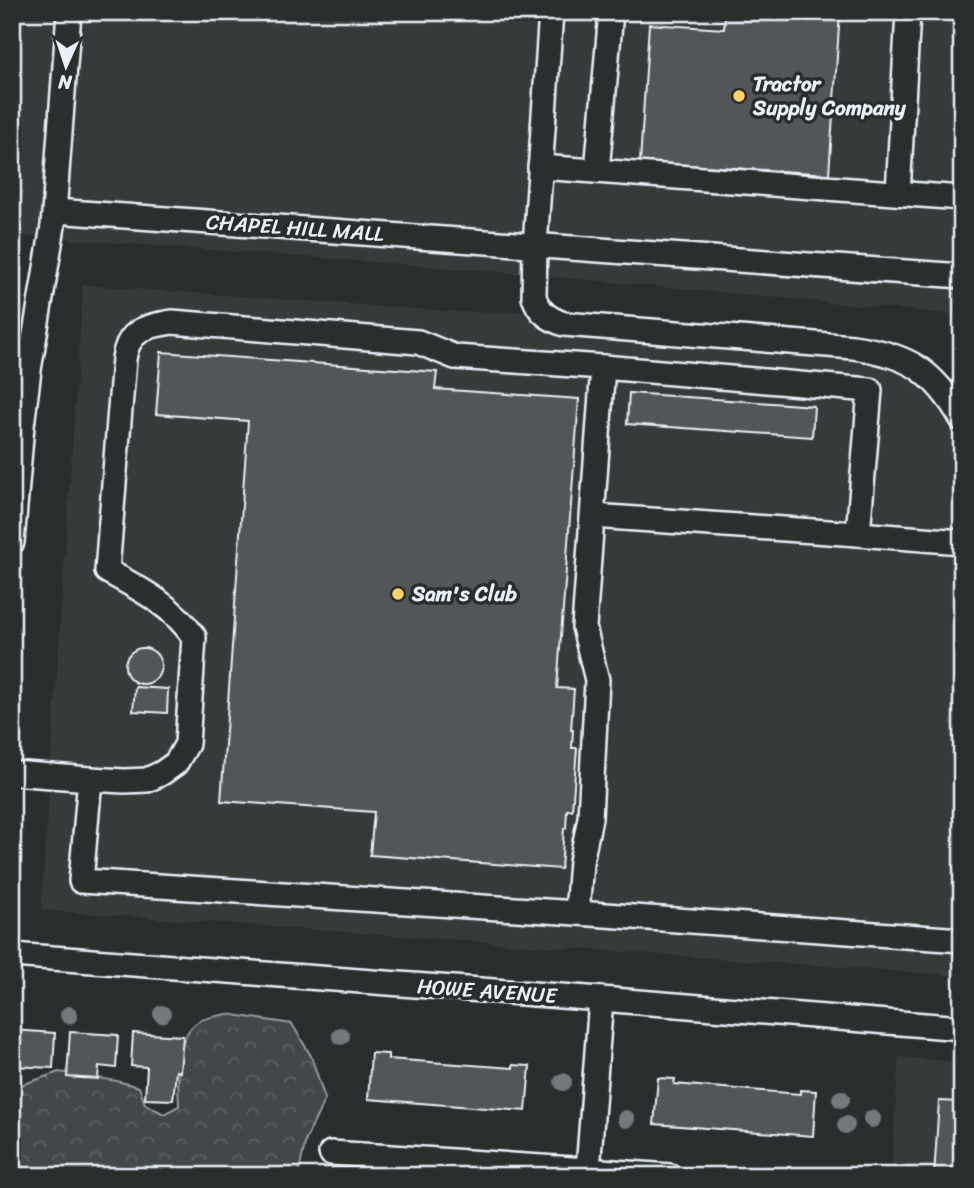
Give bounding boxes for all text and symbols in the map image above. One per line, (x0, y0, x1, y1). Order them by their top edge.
north arrow (32, 32, 102, 102)
place label: Tractor Supply Company (752, 65, 907, 127)
text: N (57, 66, 74, 99)
marker: Tractor Supply Company (731, 88, 747, 104)
street label: CHAPEL HILL MALL (205, 203, 385, 253)
place label: Sam's Club (411, 575, 517, 613)
marker: Sam's Club (390, 586, 406, 602)
street label: HOWE AVENUE (416, 967, 559, 1015)

